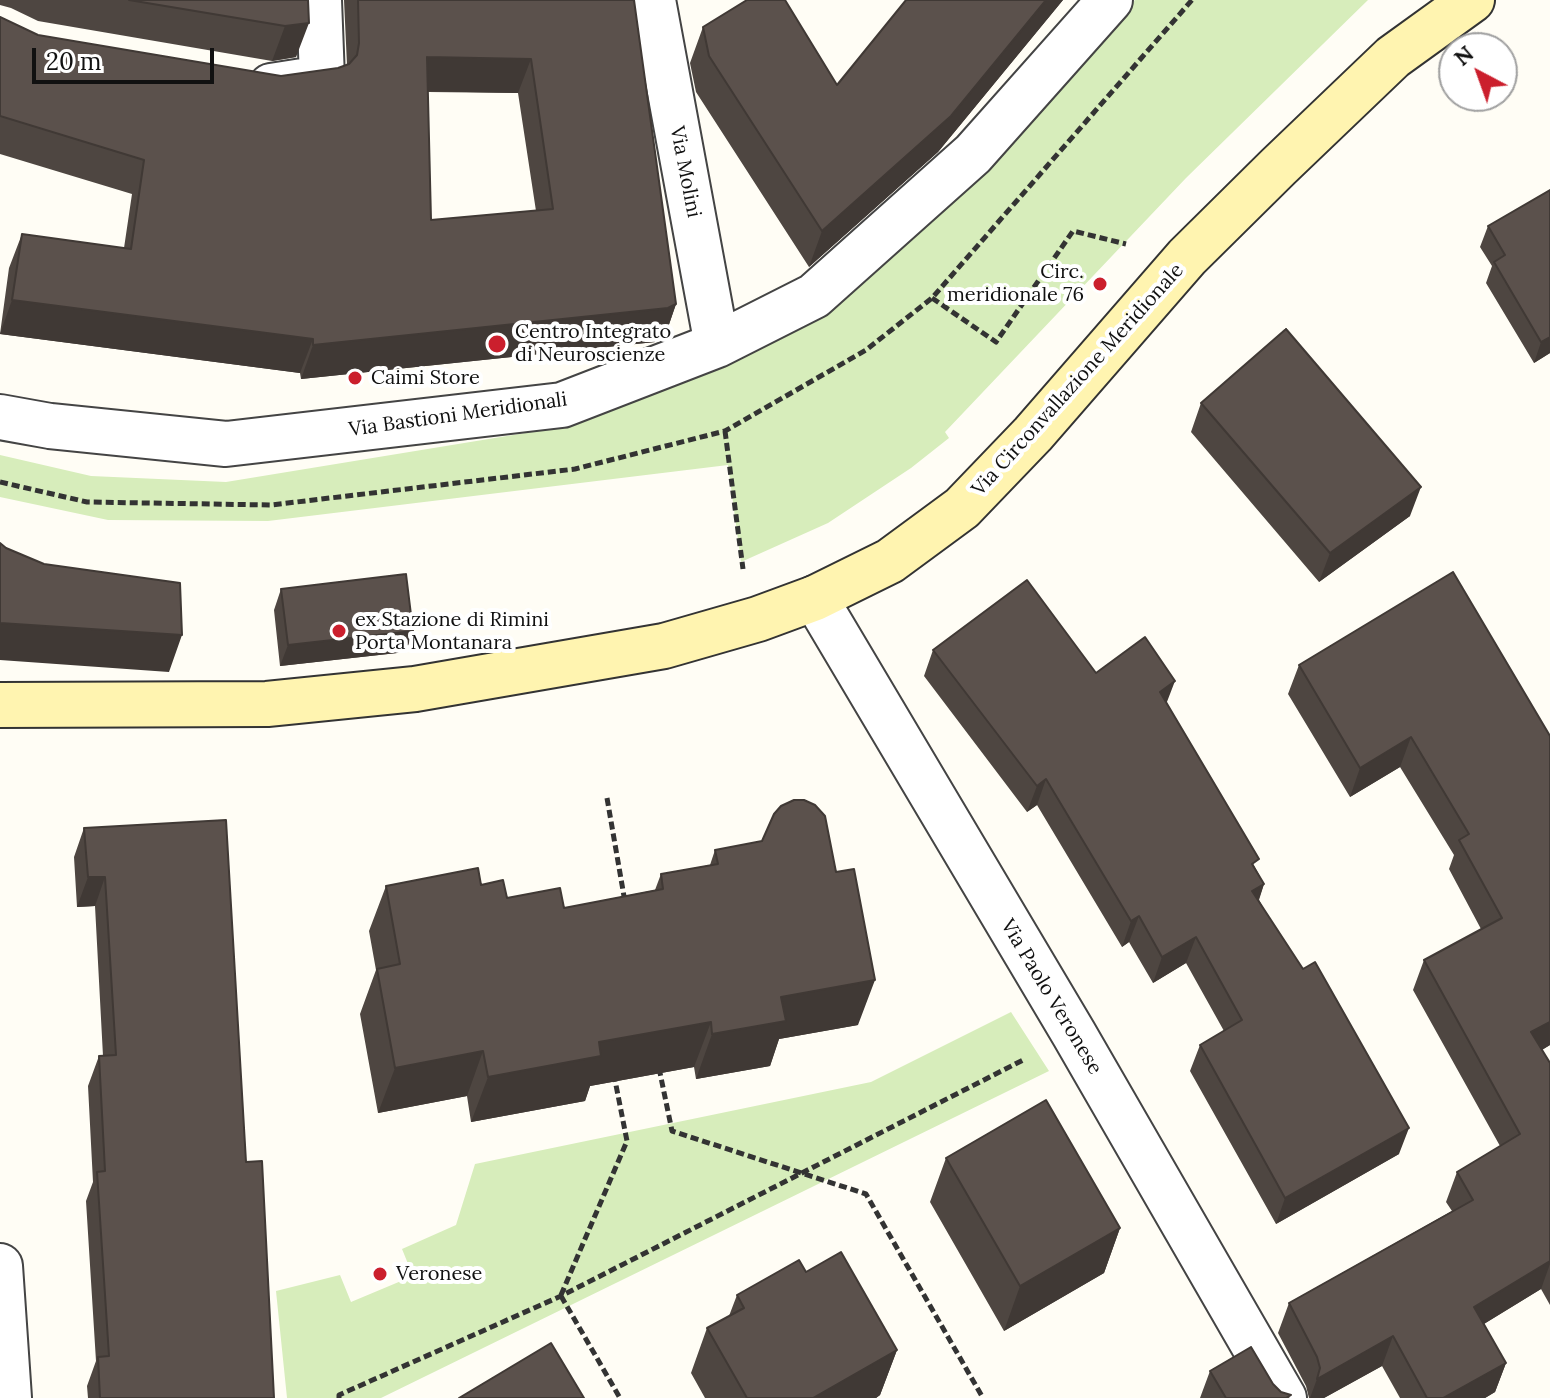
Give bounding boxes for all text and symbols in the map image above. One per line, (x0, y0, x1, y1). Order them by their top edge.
scale bar (36, 32, 218, 82)
north arrow (1438, 32, 1518, 112)
text: N (1448, 39, 1479, 72)
text: 20 m (46, 46, 102, 77)
street label: Via Molini (664, 124, 706, 220)
street label: Via Circonvallazione Meridionale (967, 259, 1189, 501)
place label: Circ. meridionale 76 (947, 260, 1084, 307)
marker: Circ. meridionale 76 (1091, 275, 1109, 293)
place label: Centro Integrato di Neuroscienze (515, 320, 671, 367)
marker: Centro Integrato di Neuroscienze (486, 333, 508, 355)
place label: Caimi Store (371, 366, 480, 390)
marker: Caimi Store (346, 369, 364, 387)
street label: Via Bastioni Meridionali (347, 388, 569, 442)
place label: ex Stazione di Rimini Porta Montanara (355, 608, 549, 655)
marker: ex Stazione di Rimini Porta Montanara (330, 622, 348, 640)
street label: Via Paolo Veronese (995, 915, 1107, 1079)
place label: Veronese (396, 1262, 482, 1286)
marker: Veronese (371, 1265, 389, 1283)

